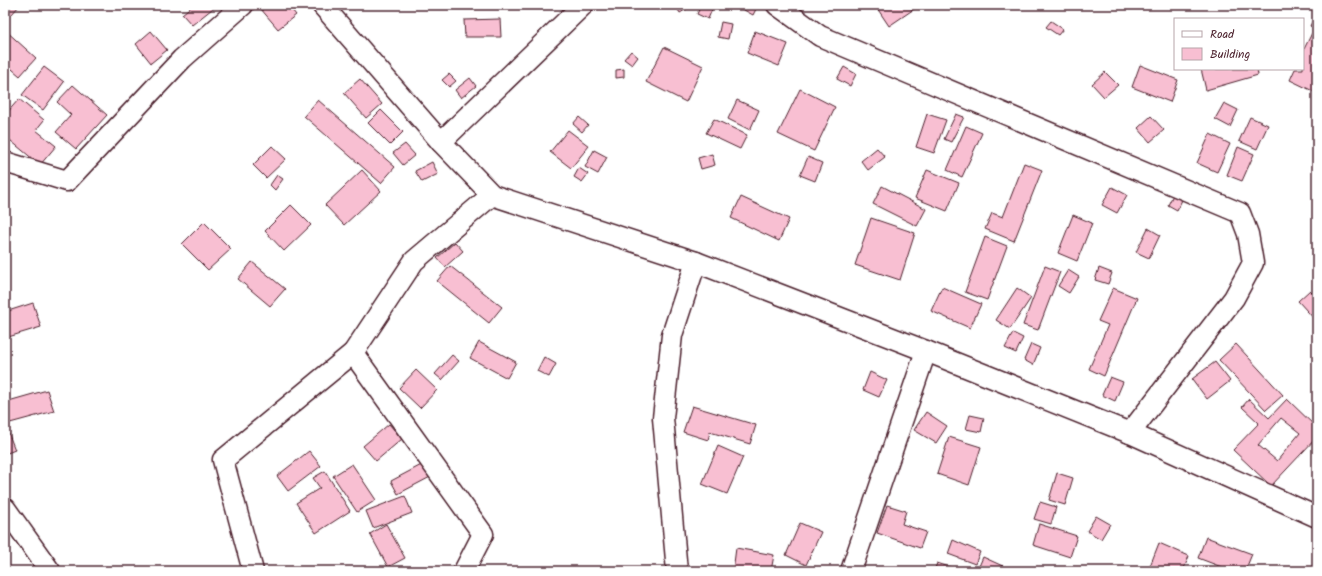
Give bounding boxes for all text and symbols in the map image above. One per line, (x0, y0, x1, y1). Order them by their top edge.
legend (1174, 18, 1304, 70)
text: Road (1210, 25, 1235, 44)
text: Building (1210, 45, 1250, 64)

